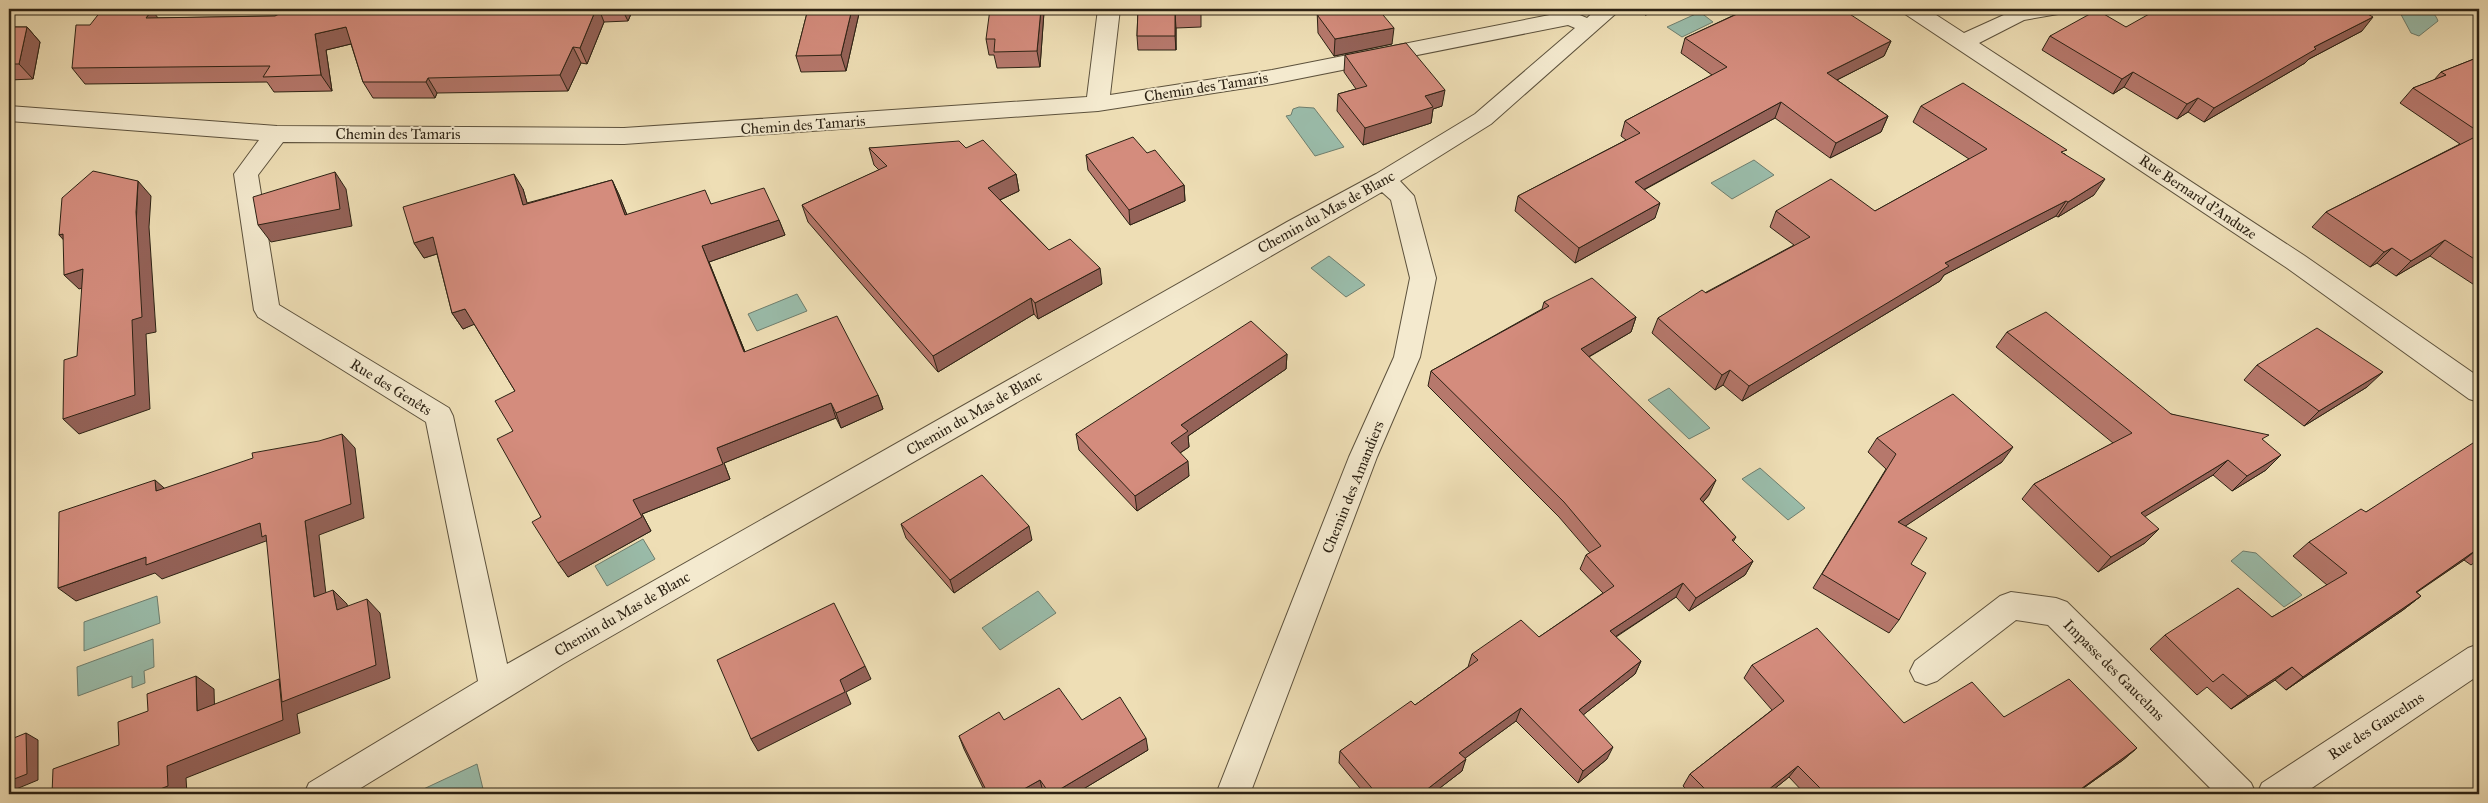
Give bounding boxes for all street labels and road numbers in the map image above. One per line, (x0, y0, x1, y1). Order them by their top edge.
street label: Chemin des Tamaris (1143, 68, 1269, 106)
street label: Chemin des Tamaris (740, 112, 866, 138)
street label: Chemin des Tamaris (335, 125, 461, 143)
street label: Rue Bernard d'Anduze (2136, 151, 2260, 243)
street label: Chemin du Mas de Blanc (1254, 167, 1398, 257)
street label: Rue des Genêts (347, 355, 435, 419)
street label: Chemin du Mas de Blanc (903, 367, 1045, 459)
street label: Chemin des Amandiers (1318, 418, 1388, 556)
street label: Chemin du Mas de Blanc (551, 568, 693, 660)
street label: Impasse des Gaucelms (2060, 616, 2168, 724)
street label: Rue des Gaucelms (2325, 688, 2427, 764)

